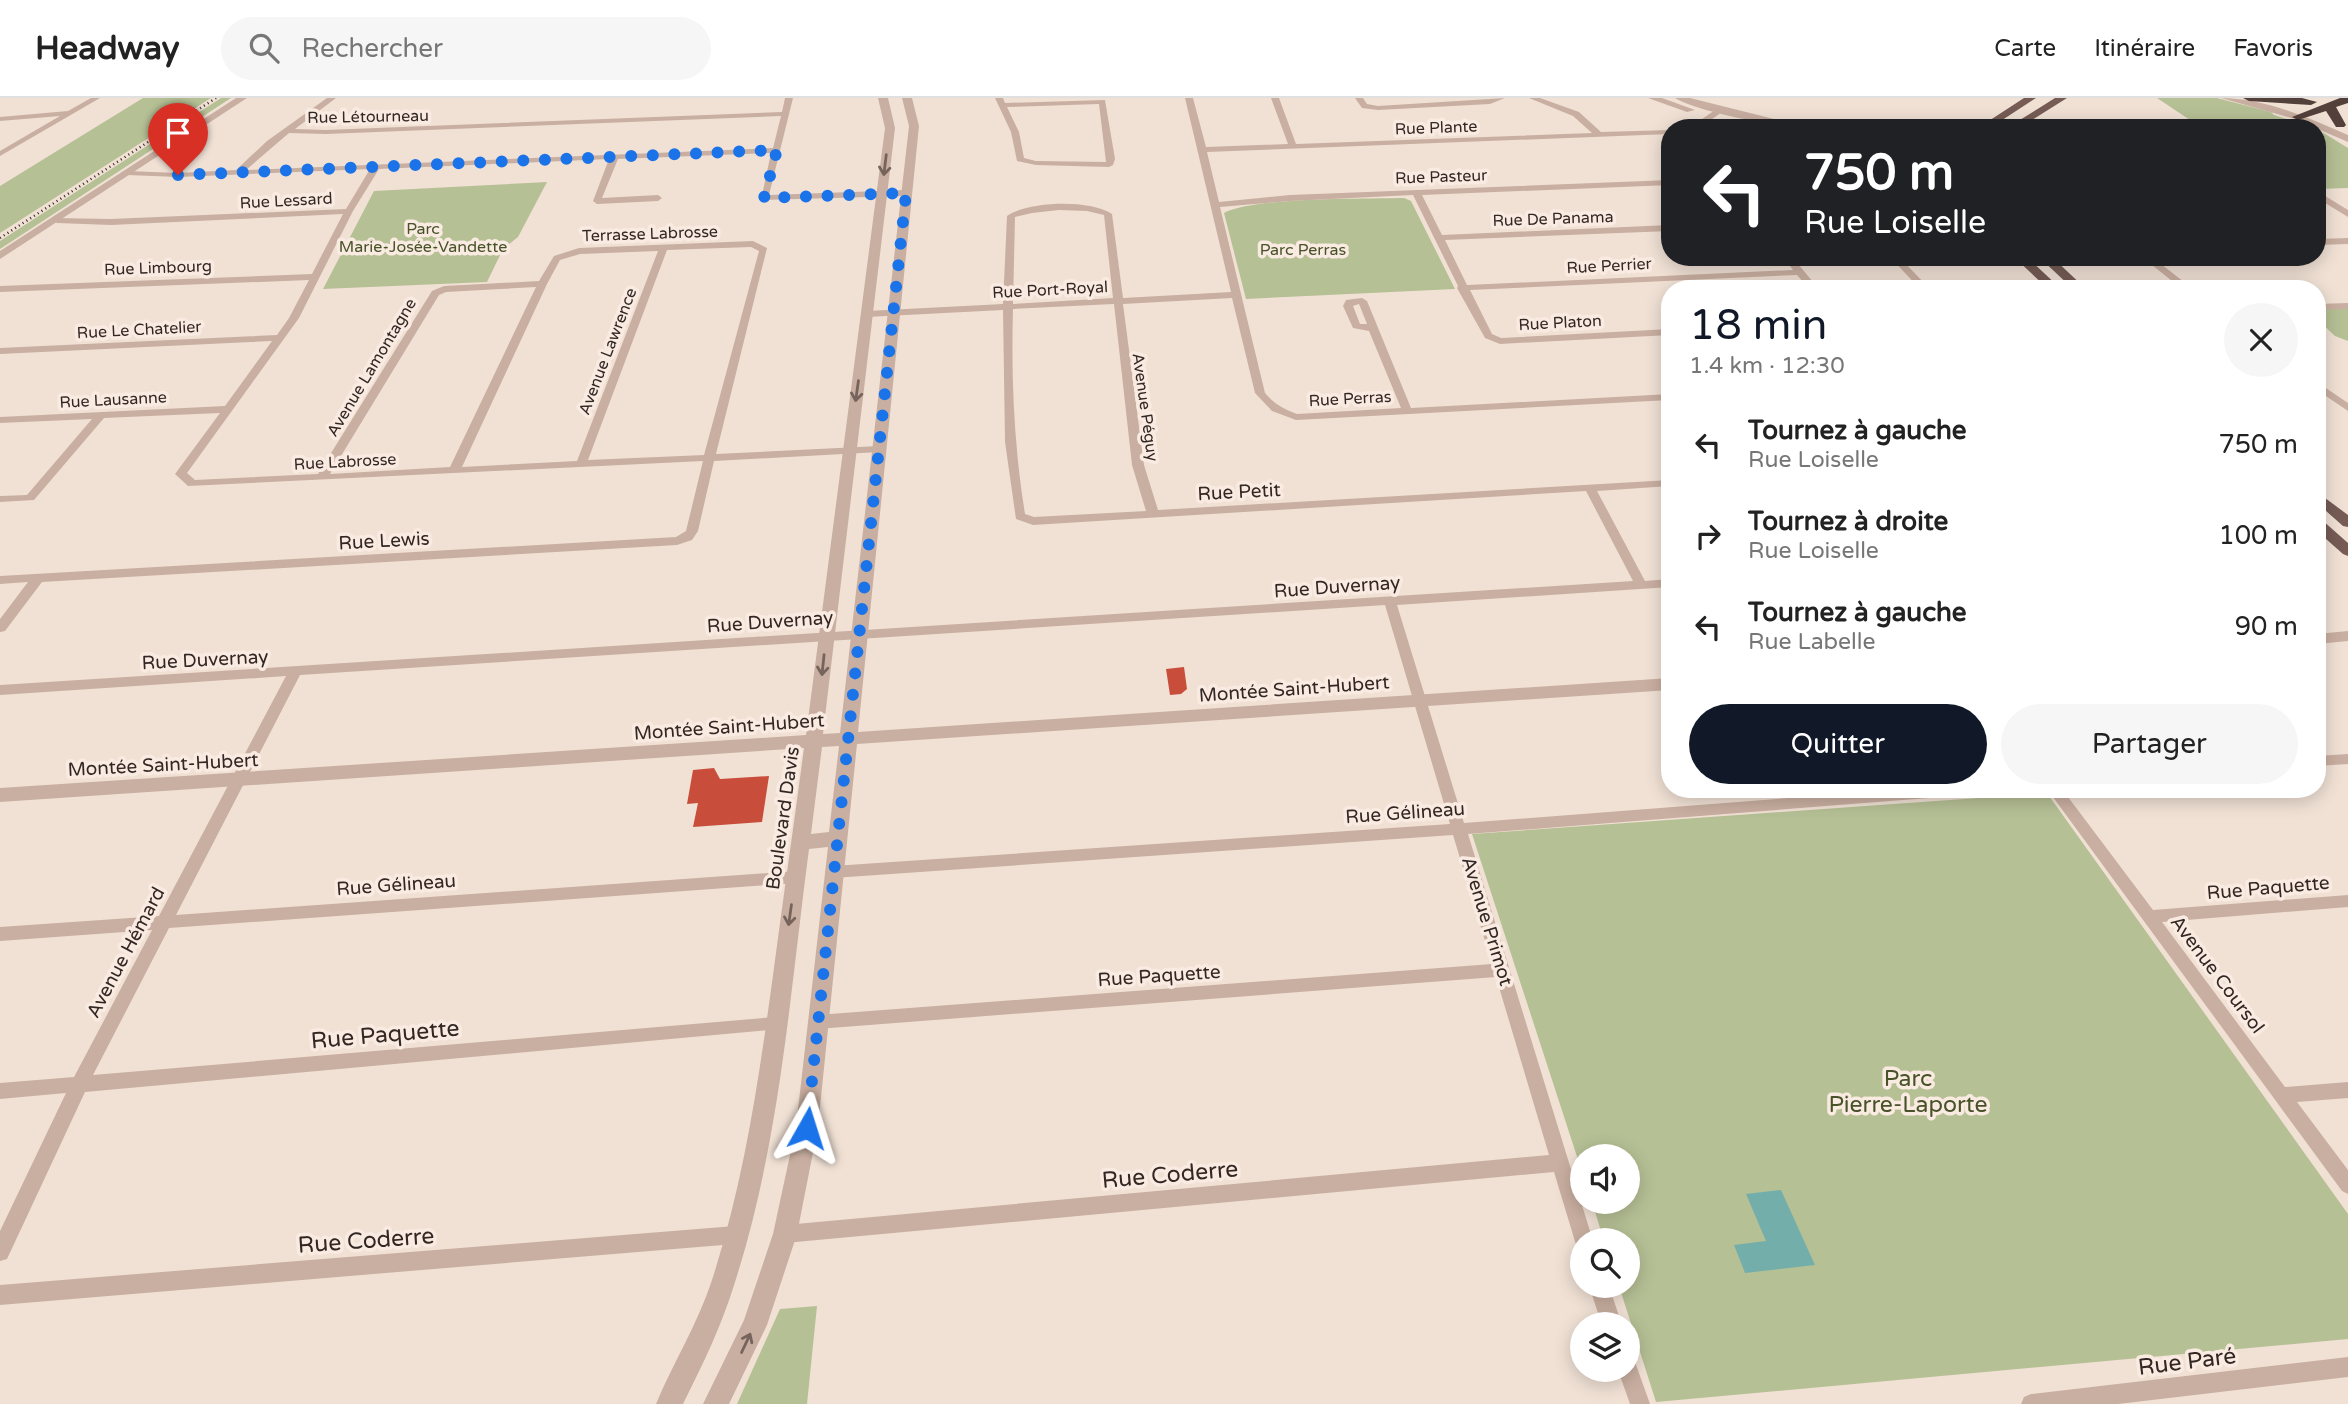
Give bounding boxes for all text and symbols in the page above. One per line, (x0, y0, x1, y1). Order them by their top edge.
search box (221, 17, 711, 80)
text: Headway (35, 29, 179, 68)
icon: search (245, 29, 283, 67)
text: Rechercher (301, 33, 443, 64)
text: Carte (1994, 34, 2056, 63)
text: Itinéraire (2094, 34, 2195, 63)
text: Favoris (2233, 34, 2313, 63)
pin (148, 103, 208, 175)
street label: Rue Létourneau (307, 106, 429, 128)
icon: arrive (159, 114, 197, 152)
street label: Rue Plante (1394, 117, 1478, 139)
text: 750 m (1804, 144, 1954, 203)
icon: left (1689, 147, 1780, 238)
one-way arrow (879, 153, 892, 176)
street label: Rue Pasteur (1395, 165, 1488, 189)
street label: Rue Lessard (239, 189, 333, 213)
text: Rue Loiselle (1804, 204, 1986, 242)
street label: Rue De Panama (1492, 207, 1614, 231)
park label: Parc Marie-Josée-Vandette (339, 219, 507, 257)
street label: Terrasse Labrosse (582, 222, 718, 246)
park label: Parc Perras (1260, 240, 1346, 260)
street label: Rue Perrier (1566, 254, 1653, 278)
street label: Rue Limbourg (104, 256, 212, 280)
street label: Rue Port-Royal (992, 277, 1108, 303)
street label: Avenue Lawrence (575, 285, 641, 418)
street label: Avenue Lamontagne (323, 295, 421, 440)
text: 18 min (1689, 300, 1827, 351)
button: close (2224, 303, 2298, 377)
street label: Rue Platon (1518, 311, 1602, 335)
street label: Rue Le Chatelier (76, 317, 203, 343)
street label: Avenue Péguy (1127, 352, 1163, 463)
text: 1.4 km · 12:30 (1689, 352, 1845, 380)
one-way arrow (850, 379, 863, 402)
street label: Rue Lausanne (59, 387, 167, 413)
street label: Rue Perras (1308, 387, 1392, 411)
text: Tournez à gauche (1748, 415, 1967, 446)
icon: left (1689, 426, 1727, 464)
text: 750 m (2218, 429, 2298, 460)
text: Rue Loiselle (1748, 446, 1879, 474)
street label: Rue Labrosse (293, 449, 397, 475)
street label: Rue Petit (1197, 479, 1281, 505)
text: Tournez à droite (1748, 506, 1948, 537)
icon: right (1689, 517, 1727, 555)
text: 100 m (2218, 520, 2298, 551)
street label: Rue Lewis (338, 528, 430, 554)
text: Rue Loiselle (1748, 537, 1879, 565)
street label: Rue Duvernay (1273, 572, 1401, 602)
text: Tournez à gauche (1748, 597, 1967, 628)
street label: Rue Duvernay (706, 607, 834, 637)
icon: left (1689, 608, 1727, 646)
text: 90 m (2235, 611, 2298, 642)
text: Rue Labelle (1748, 628, 1876, 656)
street label: Rue Duvernay (141, 646, 269, 674)
one-way arrow (816, 653, 829, 676)
street label: Montée Saint-Hubert (1198, 671, 1390, 707)
button: Quitter (1689, 704, 1987, 784)
button: Partager (2001, 704, 2298, 784)
street label: Montée Saint-Hubert (633, 709, 825, 745)
street label: Boulevard Davis (762, 745, 804, 891)
street label: Montée Saint-Hubert (67, 749, 259, 781)
street label: Rue Gélineau (1345, 798, 1466, 828)
street label: Avenue Primot (1457, 854, 1517, 988)
street label: Rue Gélineau (336, 870, 457, 900)
street label: Rue Paquette (2206, 872, 2330, 904)
street label: Avenue Hémard (82, 883, 170, 1022)
one-way arrow (784, 903, 797, 926)
street label: Avenue Coursol (2166, 911, 2269, 1038)
street label: Rue Paquette (1097, 961, 1221, 991)
street label: Rue Paquette (310, 1015, 461, 1055)
park label: Parc Pierre-Laporte (1829, 1065, 1987, 1119)
position arrow (770, 1091, 844, 1165)
map controls (1570, 1144, 1640, 1382)
button: sound (1570, 1144, 1640, 1214)
street label: Rue Coderre (1101, 1155, 1239, 1195)
street label: Rue Coderre (297, 1222, 435, 1260)
button: search (1570, 1228, 1640, 1298)
button: layers (1570, 1312, 1640, 1382)
one-way arrow (740, 1333, 754, 1354)
street label: Rue Paré (2136, 1342, 2238, 1382)

